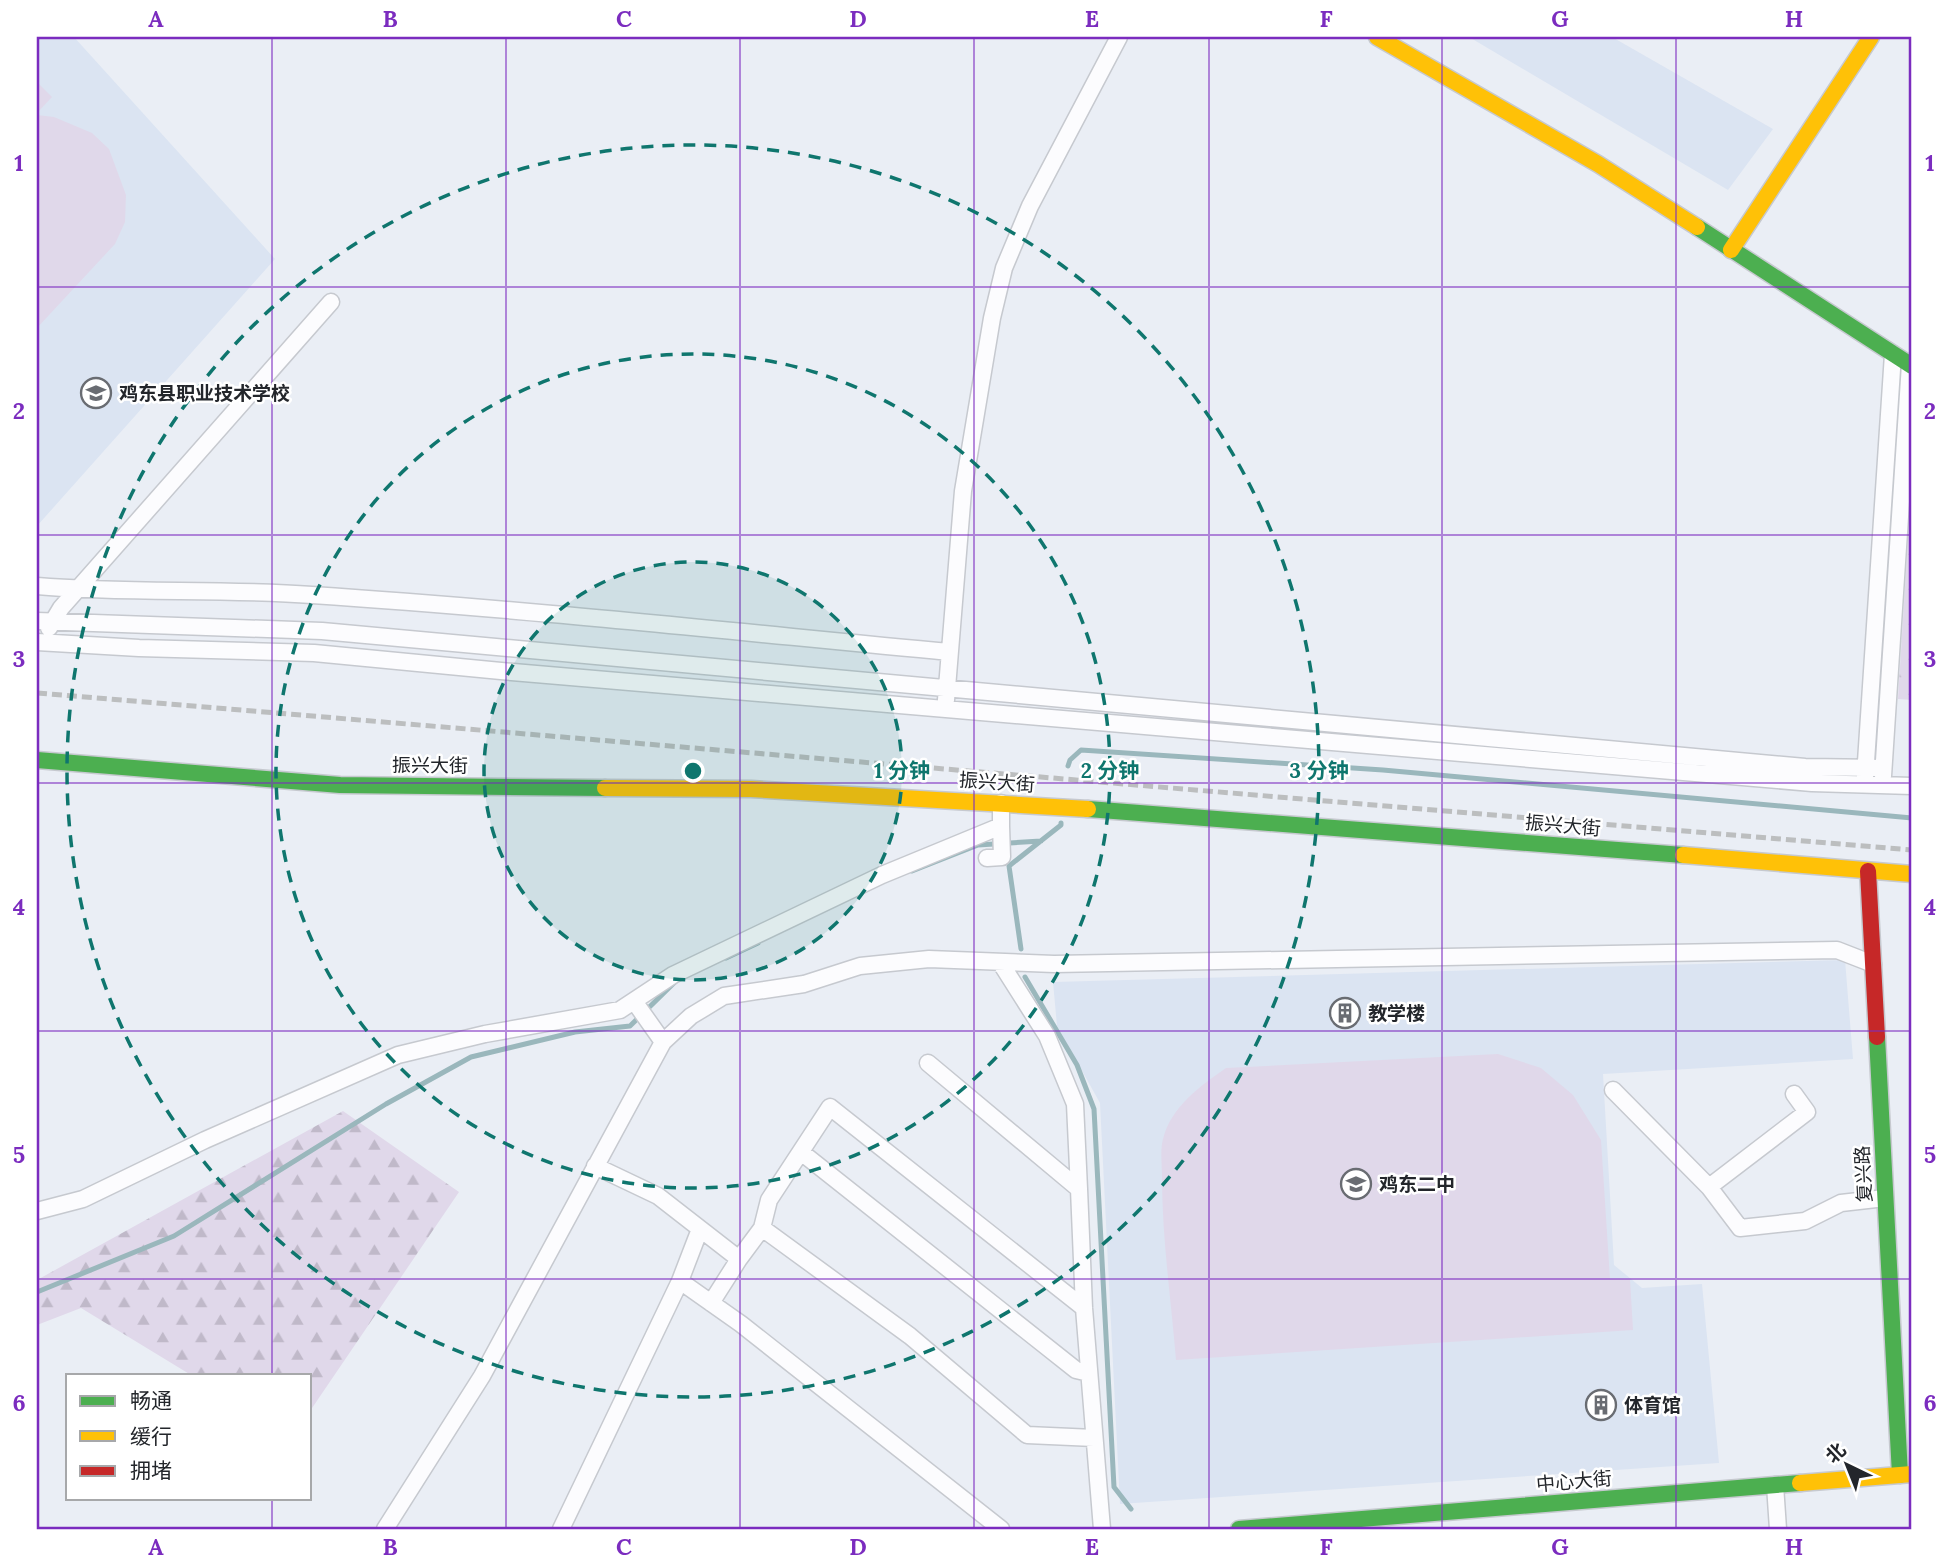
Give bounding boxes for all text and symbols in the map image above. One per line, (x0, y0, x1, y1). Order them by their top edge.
text: A (148, 4, 164, 33)
text: B (382, 4, 398, 33)
text: C (616, 4, 632, 33)
text: D (849, 4, 867, 33)
text: E (1085, 4, 1099, 33)
text: F (1319, 4, 1333, 33)
text: G (1551, 4, 1569, 33)
text: H (1785, 4, 1803, 33)
text: 1 (14, 148, 24, 177)
text: 1 (1925, 148, 1935, 177)
school or university icon: 鸡东县职业技术学校 (79, 376, 113, 410)
place label: 鸡东县职业技术学校 (119, 381, 290, 405)
text: 2 (13, 396, 25, 425)
text: 2 (1924, 396, 1936, 425)
text: 3 (13, 644, 25, 673)
text: 3 (1924, 644, 1936, 673)
street label: 振兴大街 (392, 753, 468, 777)
text: 1 分钟 (874, 757, 930, 784)
text: 2 分钟 (1081, 757, 1139, 784)
text: 3 分钟 (1289, 757, 1349, 784)
centre of rings (681, 759, 705, 783)
street label: 振兴大街 (958, 767, 1036, 797)
street label: 振兴大街 (1524, 810, 1602, 840)
text: 4 (13, 892, 25, 921)
text: 4 (1924, 892, 1936, 921)
building icon: 教学楼 (1328, 996, 1362, 1030)
place label: 教学楼 (1368, 1001, 1425, 1025)
text: 5 (13, 1140, 25, 1169)
text: 5 (1924, 1140, 1936, 1169)
street label: 复兴路 (1850, 1145, 1876, 1203)
school or university icon: 鸡东二中 (1339, 1167, 1373, 1201)
place label: 鸡东二中 (1379, 1172, 1455, 1196)
legend (66, 1374, 312, 1500)
text: 畅通 (130, 1387, 172, 1414)
text: 6 (12, 1388, 26, 1417)
building icon: 体育馆 (1584, 1388, 1618, 1422)
text: 6 (1923, 1388, 1937, 1417)
place label: 体育馆 (1624, 1393, 1681, 1417)
text: 缓行 (130, 1423, 172, 1450)
north arrow (1812, 1430, 1882, 1500)
text: 北 (1820, 1437, 1851, 1468)
text: 拥堵 (130, 1457, 172, 1484)
street label: 中心大街 (1535, 1466, 1613, 1496)
text: A (148, 1532, 164, 1561)
text: B (382, 1532, 398, 1561)
text: C (616, 1532, 632, 1561)
text: D (849, 1532, 867, 1561)
text: E (1085, 1532, 1099, 1561)
text: F (1319, 1532, 1333, 1561)
text: G (1551, 1532, 1569, 1561)
text: H (1785, 1532, 1803, 1561)

